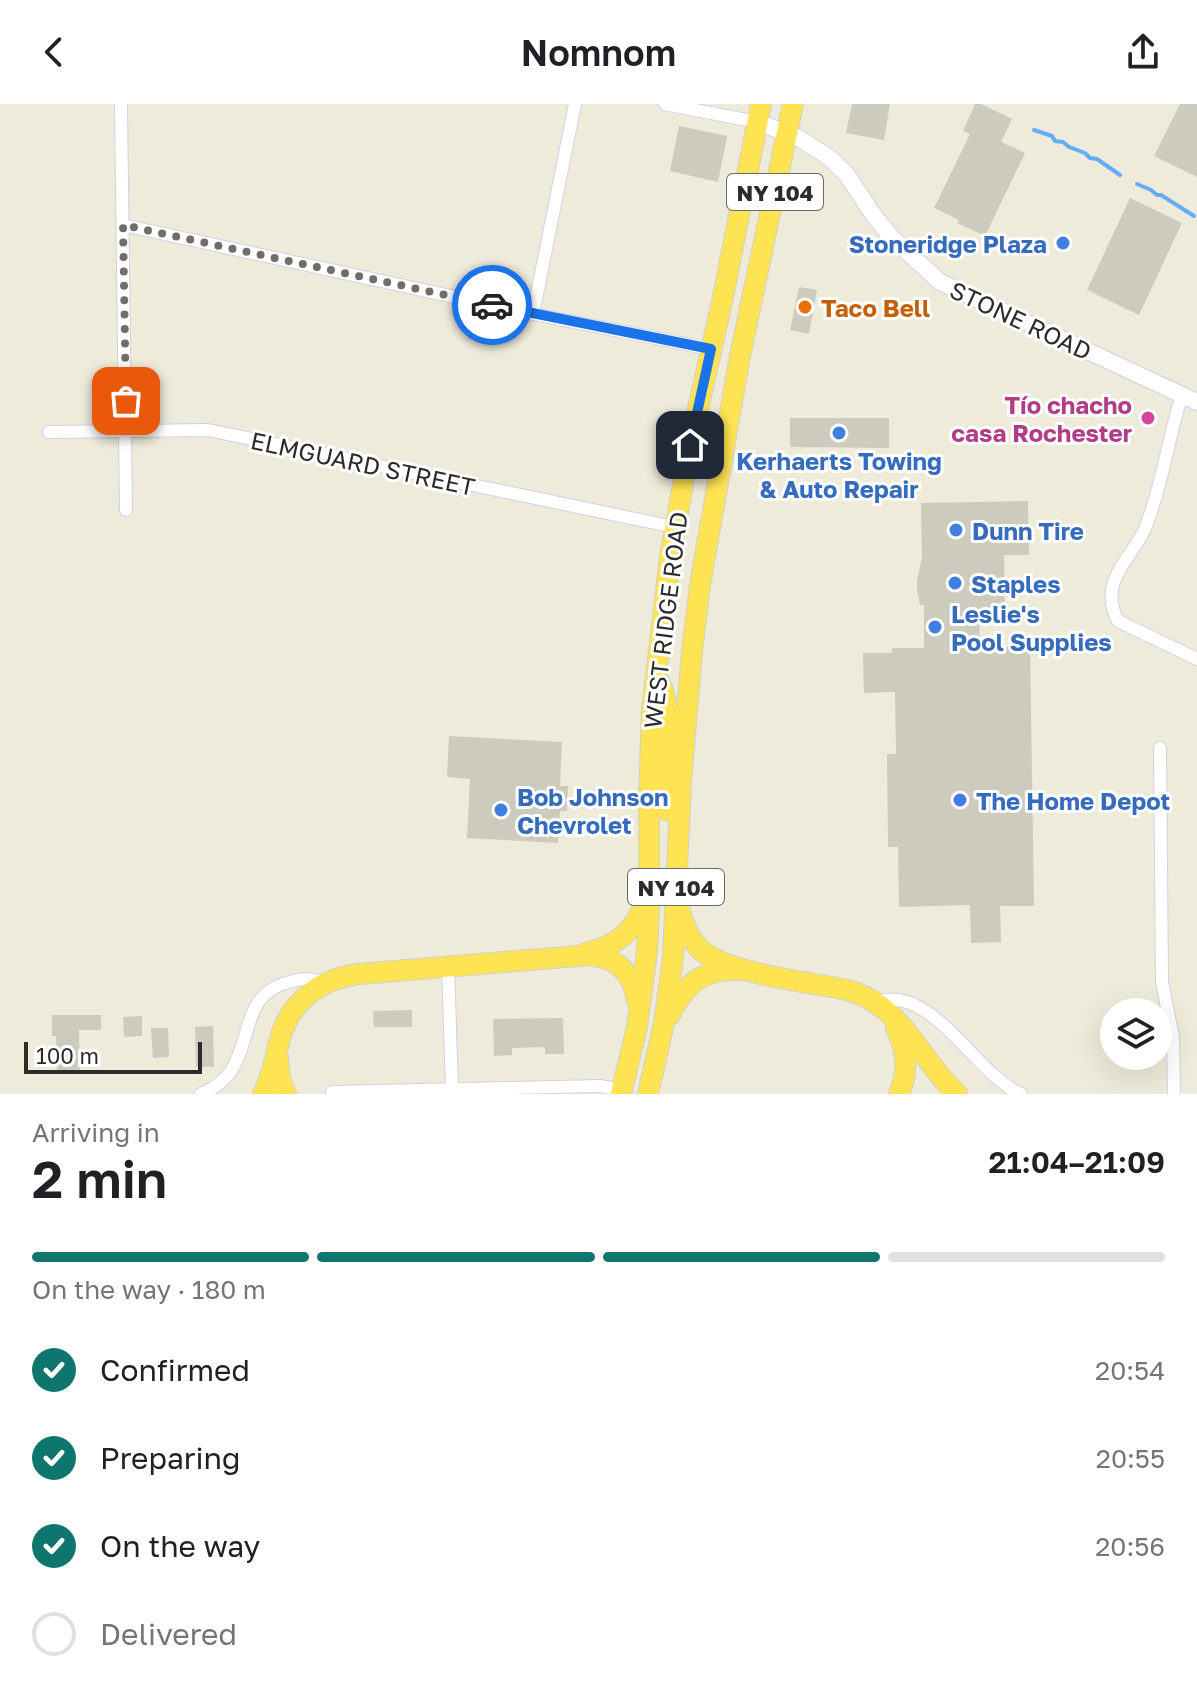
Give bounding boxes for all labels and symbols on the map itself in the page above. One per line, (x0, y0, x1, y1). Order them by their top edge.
road number: NY 104 (727, 174, 823, 210)
place label: Stoneridge Plaza (849, 229, 1047, 258)
marker: Stoneridge Plaza (1054, 234, 1072, 252)
courier (452, 265, 532, 345)
street label: STONE ROAD (946, 275, 1096, 365)
place label: Taco Bell (821, 293, 930, 322)
marker: Taco Bell (796, 298, 814, 316)
pin (92, 367, 160, 435)
place label: Tío chacho casa Rochester (951, 390, 1132, 447)
marker: Tío chacho casa Rochester (1139, 409, 1157, 427)
pin (656, 411, 724, 479)
marker: Kerhaerts Towing & Auto Repair (830, 424, 848, 442)
street label: ELMGUARD STREET (248, 425, 478, 501)
place label: Kerhaerts Towing & Auto Repair (736, 446, 942, 503)
street label: WEST RIDGE ROAD (637, 510, 693, 730)
place label: Dunn Tire (972, 516, 1084, 545)
marker: Dunn Tire (947, 521, 965, 539)
place label: Staples (971, 569, 1061, 598)
marker: Staples (946, 574, 964, 592)
place label: Leslie's Pool Supplies (951, 599, 1112, 656)
marker: Leslie's Pool Supplies (926, 618, 944, 636)
place label: Bob Johnson Chevrolet (517, 782, 669, 839)
place label: The Home Depot (976, 786, 1170, 815)
marker: The Home Depot (951, 791, 969, 809)
marker: Bob Johnson Chevrolet (492, 801, 510, 819)
road number: NY 104 (628, 869, 724, 905)
scale bar (24, 1038, 202, 1074)

